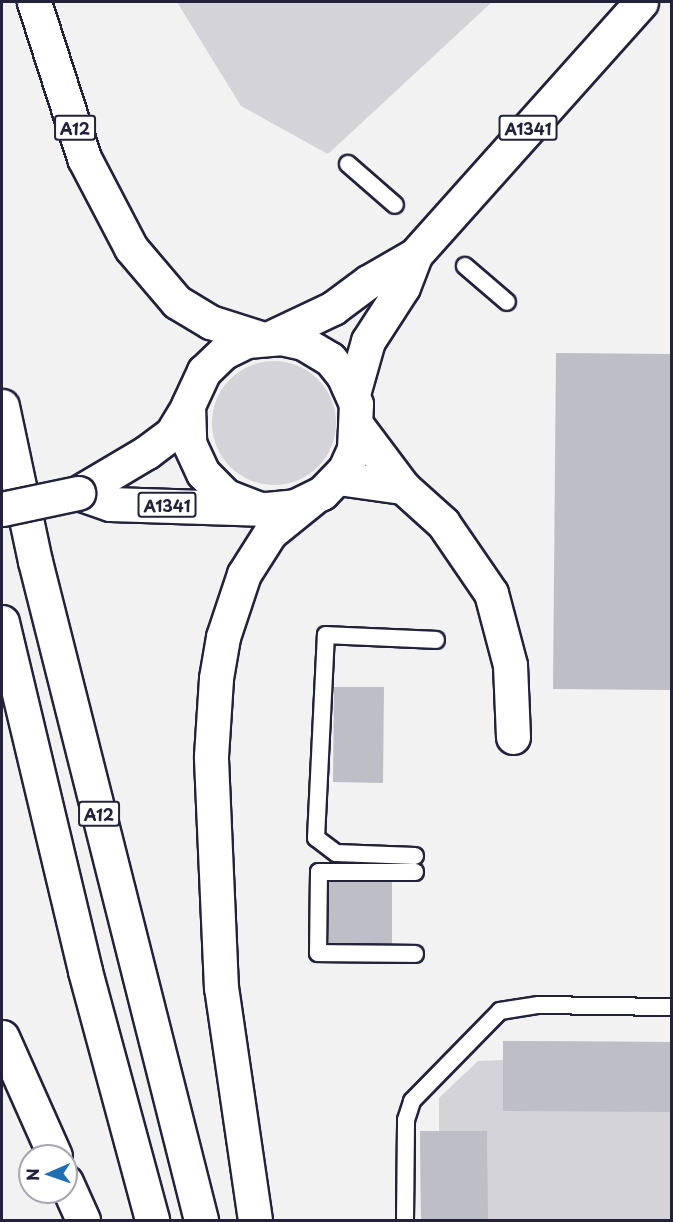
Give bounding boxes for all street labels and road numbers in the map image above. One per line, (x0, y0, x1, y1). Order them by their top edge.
road number: A12 (54, 115, 96, 141)
road number: A1341 (498, 115, 558, 141)
road number: A1341 (137, 492, 197, 518)
road number: A12 (78, 801, 120, 827)

